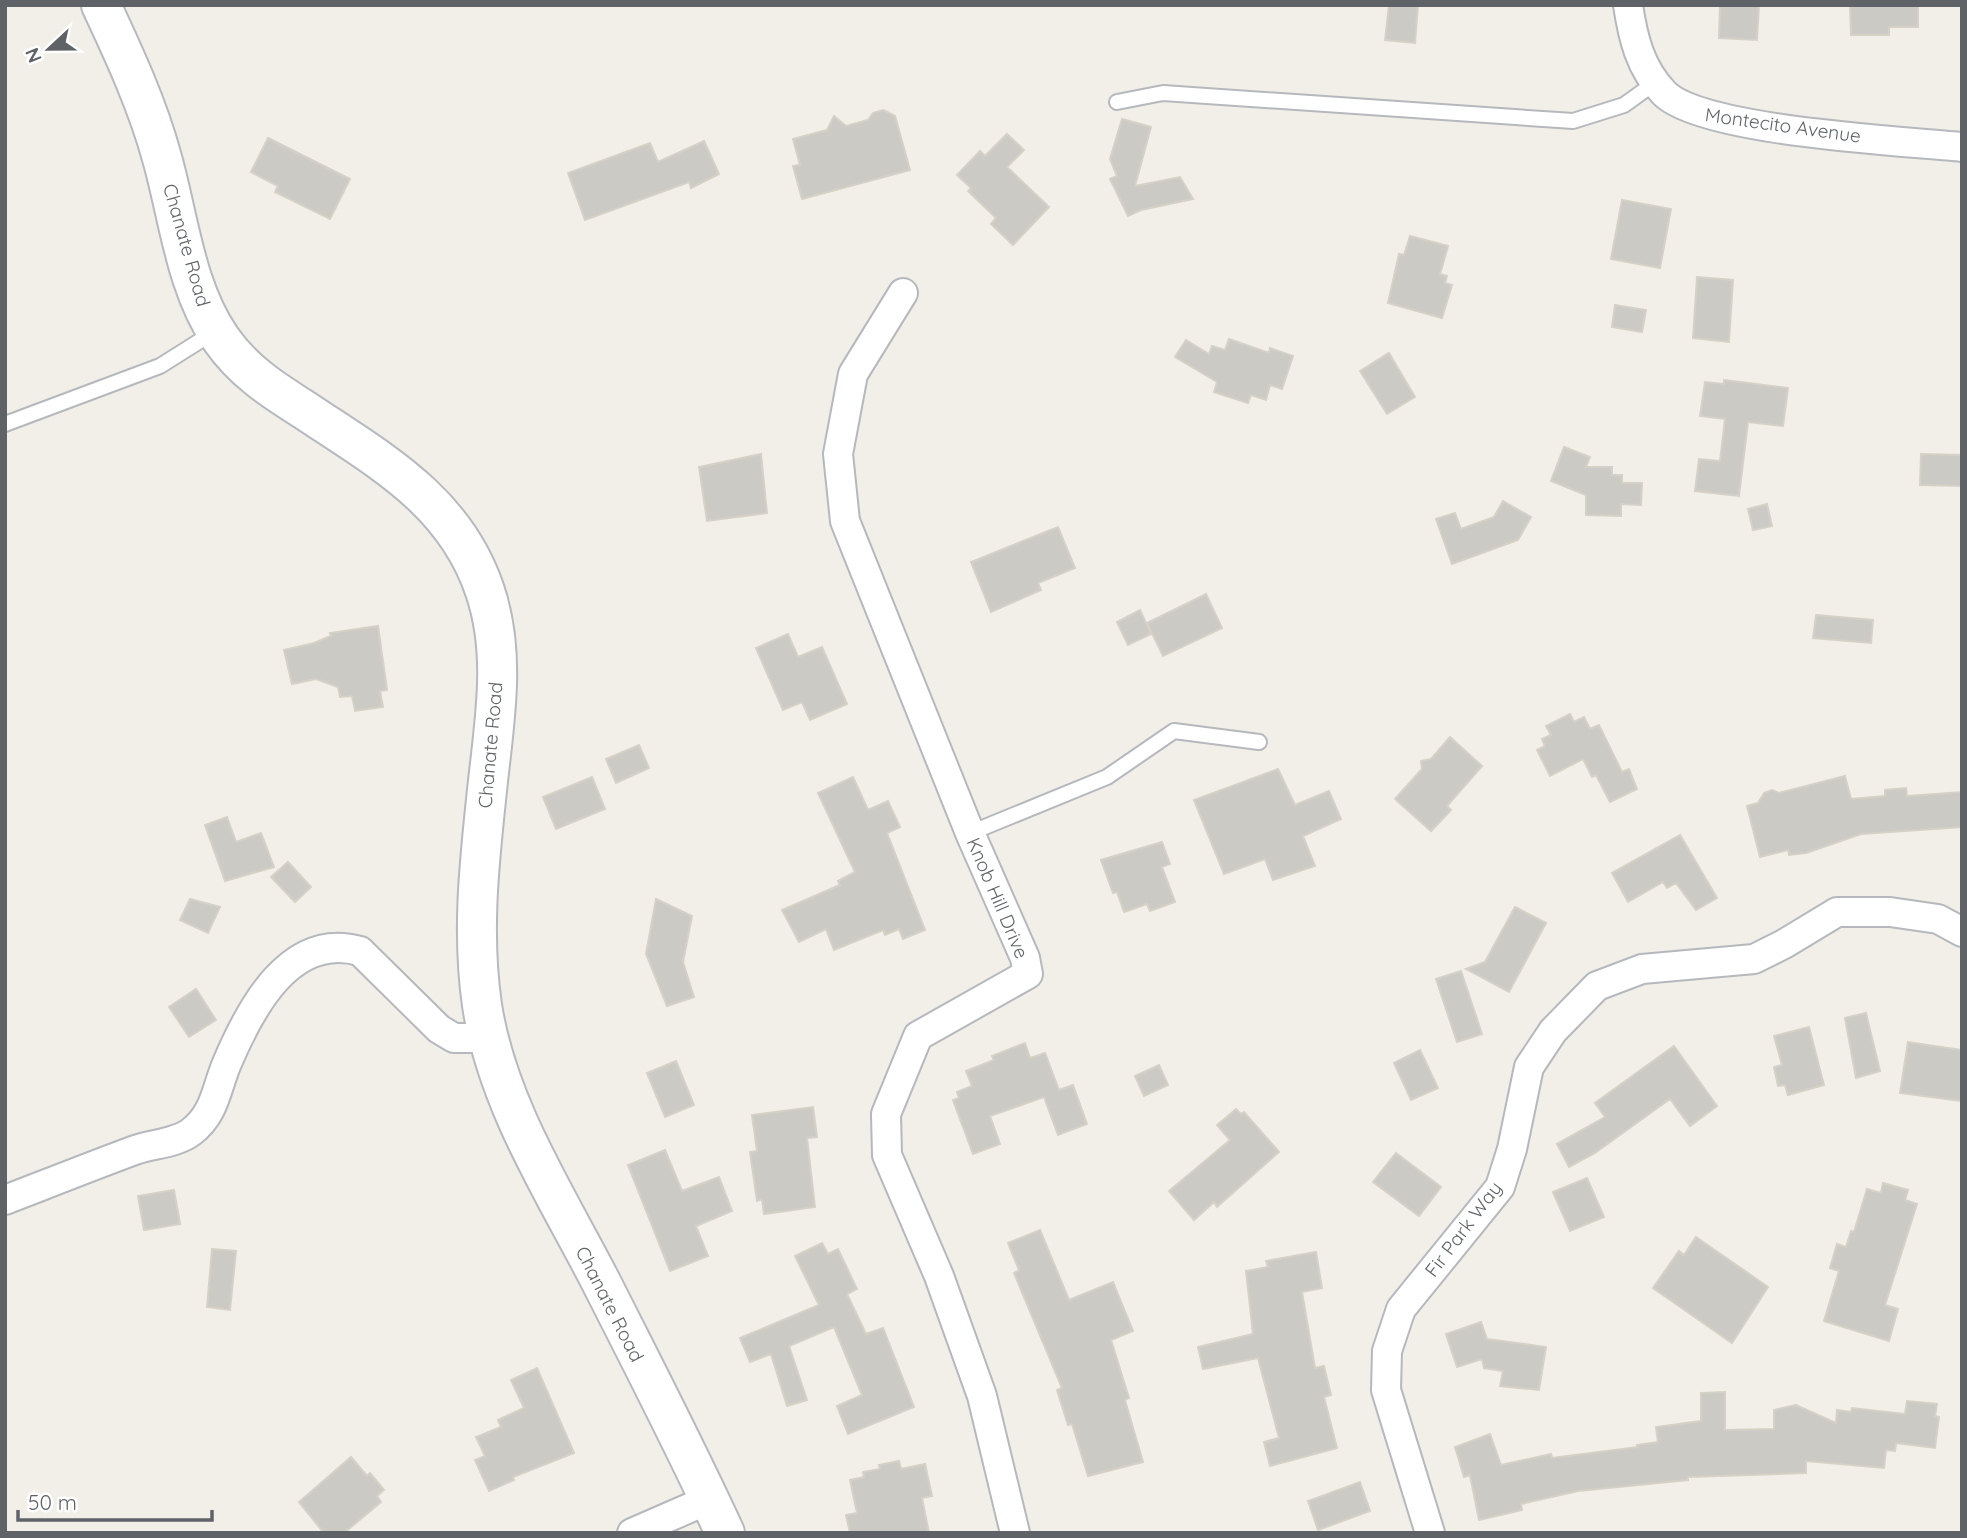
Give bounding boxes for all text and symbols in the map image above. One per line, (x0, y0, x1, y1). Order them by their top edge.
north arrow (14, 14, 84, 84)
text: N (19, 44, 47, 66)
street label: Montecito Avenue (1704, 102, 1862, 148)
street label: Chanate Road (158, 181, 216, 309)
street label: Chanate Road (473, 681, 507, 809)
street label: Knob Hill Drive (962, 834, 1034, 962)
street label: Fir Park Way (1419, 1177, 1507, 1281)
street label: Chanate Road (571, 1242, 649, 1366)
scale bar (18, 1478, 212, 1522)
text: 50 m (28, 1489, 77, 1515)

